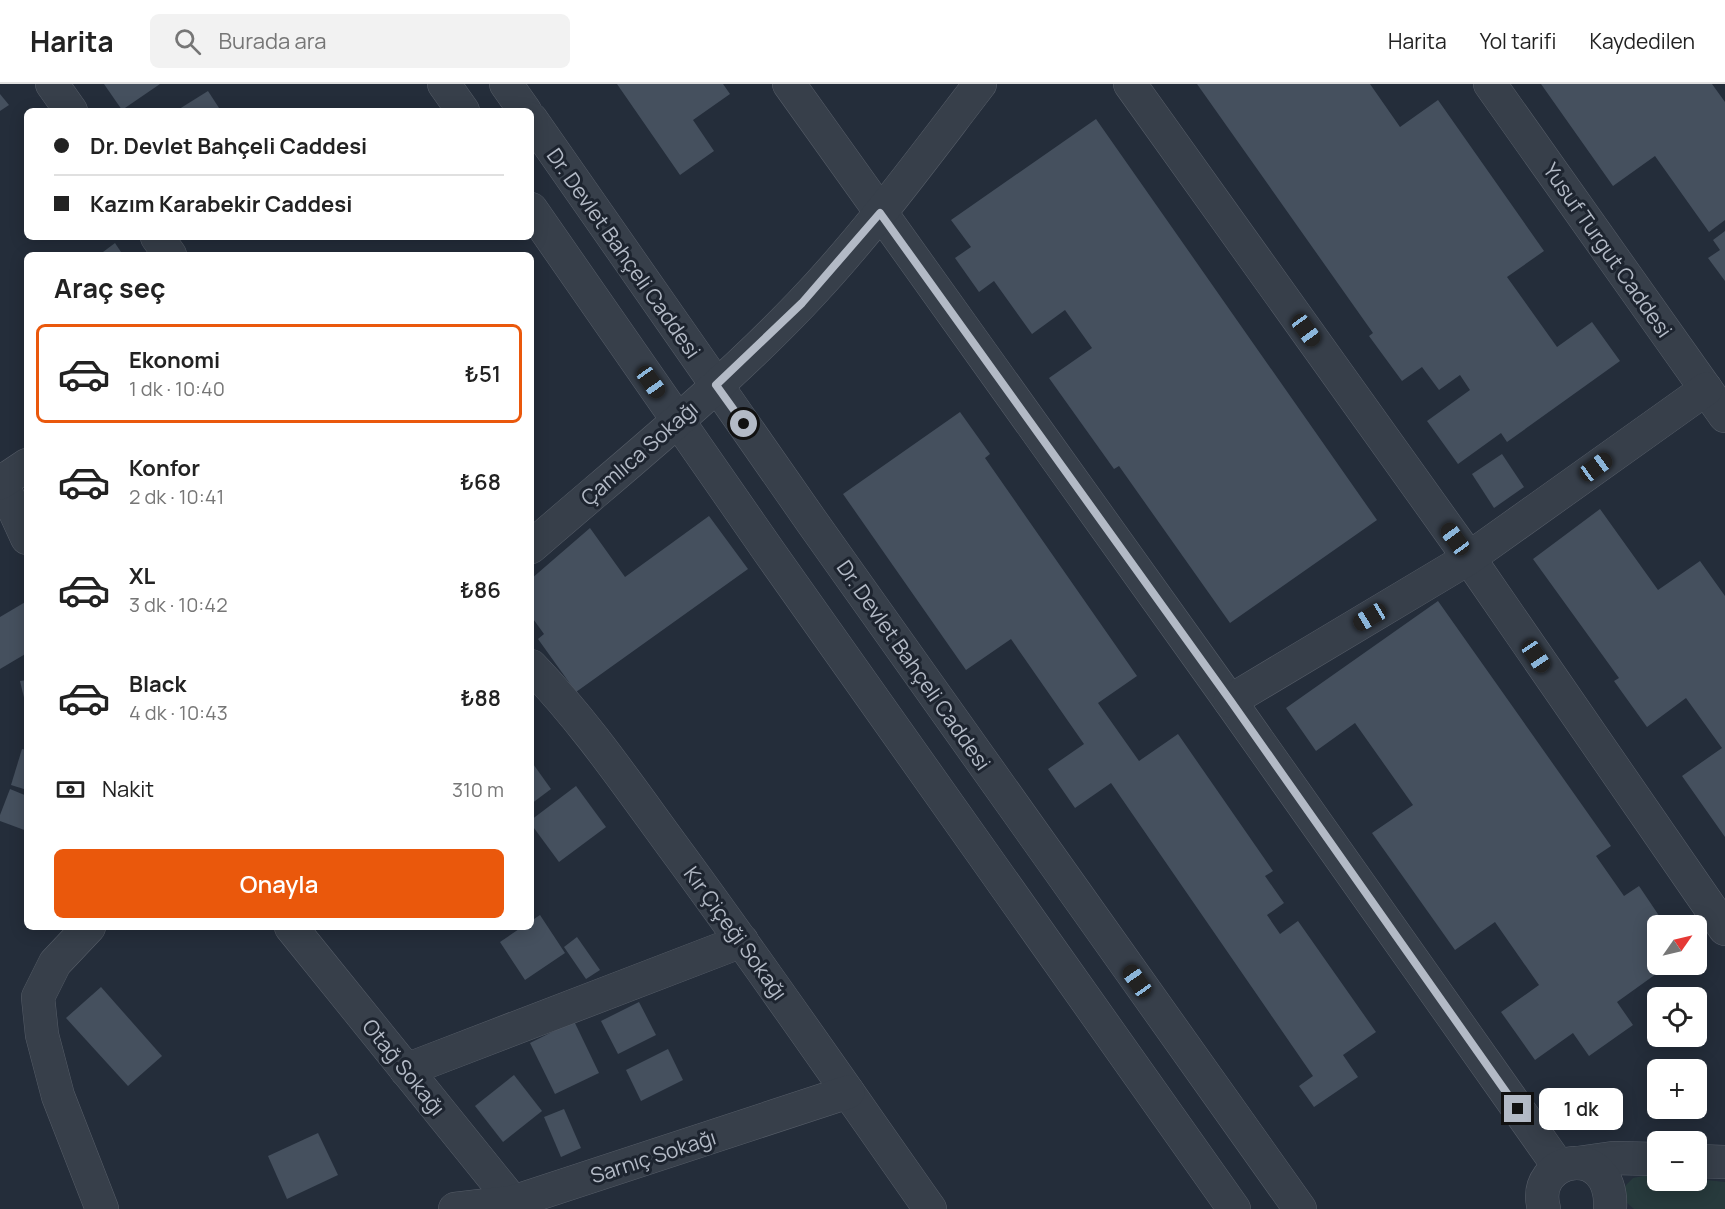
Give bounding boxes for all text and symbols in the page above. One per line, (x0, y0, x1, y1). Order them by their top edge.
search box (150, 14, 570, 68)
text: Harita (30, 22, 114, 60)
icon: search (171, 25, 204, 58)
text: Burada ara (219, 26, 326, 56)
text: Harita (1388, 27, 1447, 55)
text: Yol tarifi (1480, 27, 1556, 55)
text: Kaydedilen (1589, 27, 1695, 55)
text: Dr. Devlet Bahçeli Caddesi (90, 131, 367, 161)
street label: Dr. Devlet Bahçeli Caddesi (541, 142, 707, 364)
street label: Yusuf Turgut Caddesi (1537, 157, 1679, 343)
text: Kazım Karabekir Caddesi (90, 189, 352, 219)
text: Araç seç (54, 269, 165, 306)
car (1288, 310, 1324, 350)
text: Ekonomi (129, 345, 220, 375)
icon: car (57, 347, 111, 401)
text: ₺51 (465, 359, 501, 389)
car (633, 362, 669, 402)
text: 1 dk · 10:40 (129, 375, 225, 402)
street label: Çamlıca Sokağı (575, 394, 703, 512)
route start (730, 410, 757, 437)
car (1576, 449, 1616, 485)
text: Konfor (129, 453, 200, 483)
icon: car (57, 455, 111, 509)
text: ₺68 (460, 467, 501, 497)
text: 2 dk · 10:41 (129, 483, 224, 510)
car (1437, 519, 1473, 559)
street label: Dr. Devlet Bahçeli Caddesi (831, 554, 997, 776)
text: XL (129, 561, 155, 591)
icon: car (57, 563, 111, 617)
text: ₺86 (460, 575, 501, 605)
text: 3 dk · 10:42 (129, 591, 228, 618)
car (1350, 600, 1390, 634)
car (1518, 636, 1554, 676)
text: Black (129, 669, 186, 699)
icon: car (57, 671, 111, 725)
text: ₺88 (460, 683, 501, 713)
text: 4 dk · 10:43 (129, 699, 228, 726)
icon: cash (54, 773, 87, 806)
text: Nakit (102, 774, 154, 804)
text: 310 m (452, 776, 504, 803)
button: Onayla (54, 849, 504, 918)
street label: Kır Çiçeği Sokağı (678, 860, 794, 1006)
north arrow (1647, 915, 1707, 975)
map controls (1647, 915, 1707, 1191)
car (1119, 961, 1155, 1001)
button: locate (1647, 987, 1707, 1047)
street label: Otağ Sokağı (356, 1013, 452, 1121)
button: + (1647, 1059, 1707, 1119)
callout: 1 dk (1539, 1088, 1623, 1130)
route end (1504, 1095, 1531, 1122)
text: 1 dk (1563, 1095, 1599, 1122)
street label: Sarnıç Sokağı (587, 1123, 719, 1189)
button: − (1647, 1131, 1707, 1191)

